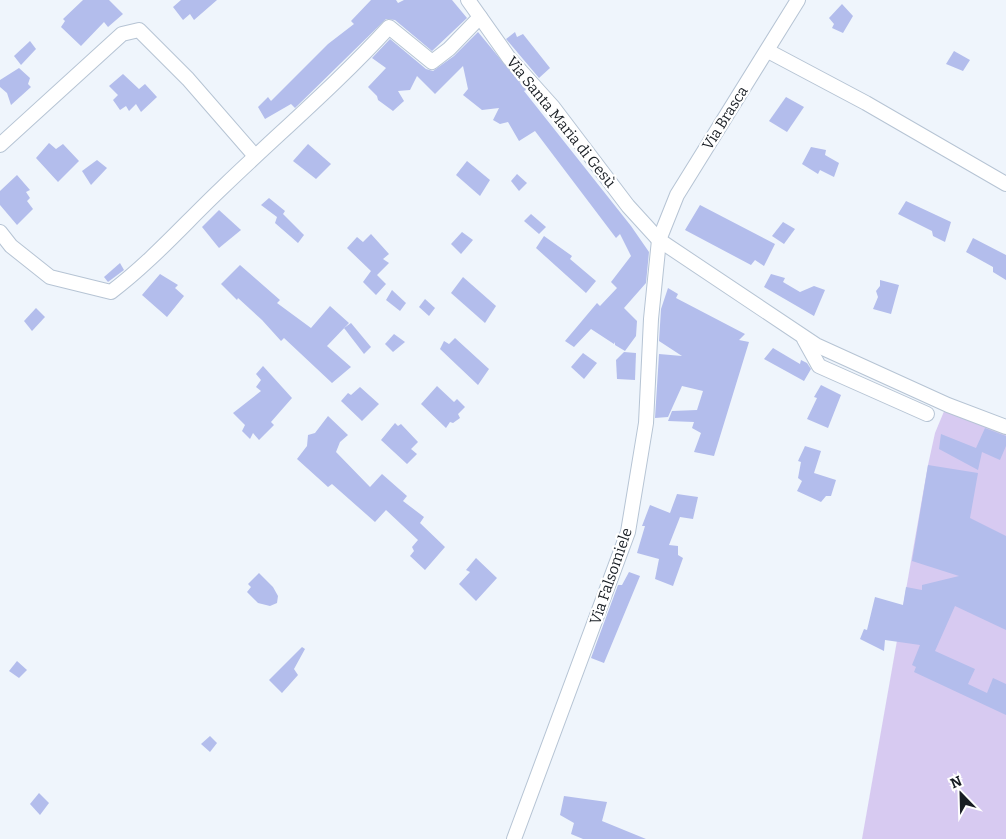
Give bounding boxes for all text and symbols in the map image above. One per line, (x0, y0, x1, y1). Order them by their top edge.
street label: Via Santa Maria di Gesù (503, 53, 619, 191)
street label: Via Brasca (698, 83, 752, 153)
street label: Via Falsomiele (586, 525, 636, 627)
north arrow (936, 769, 986, 819)
text: N (948, 772, 965, 792)

